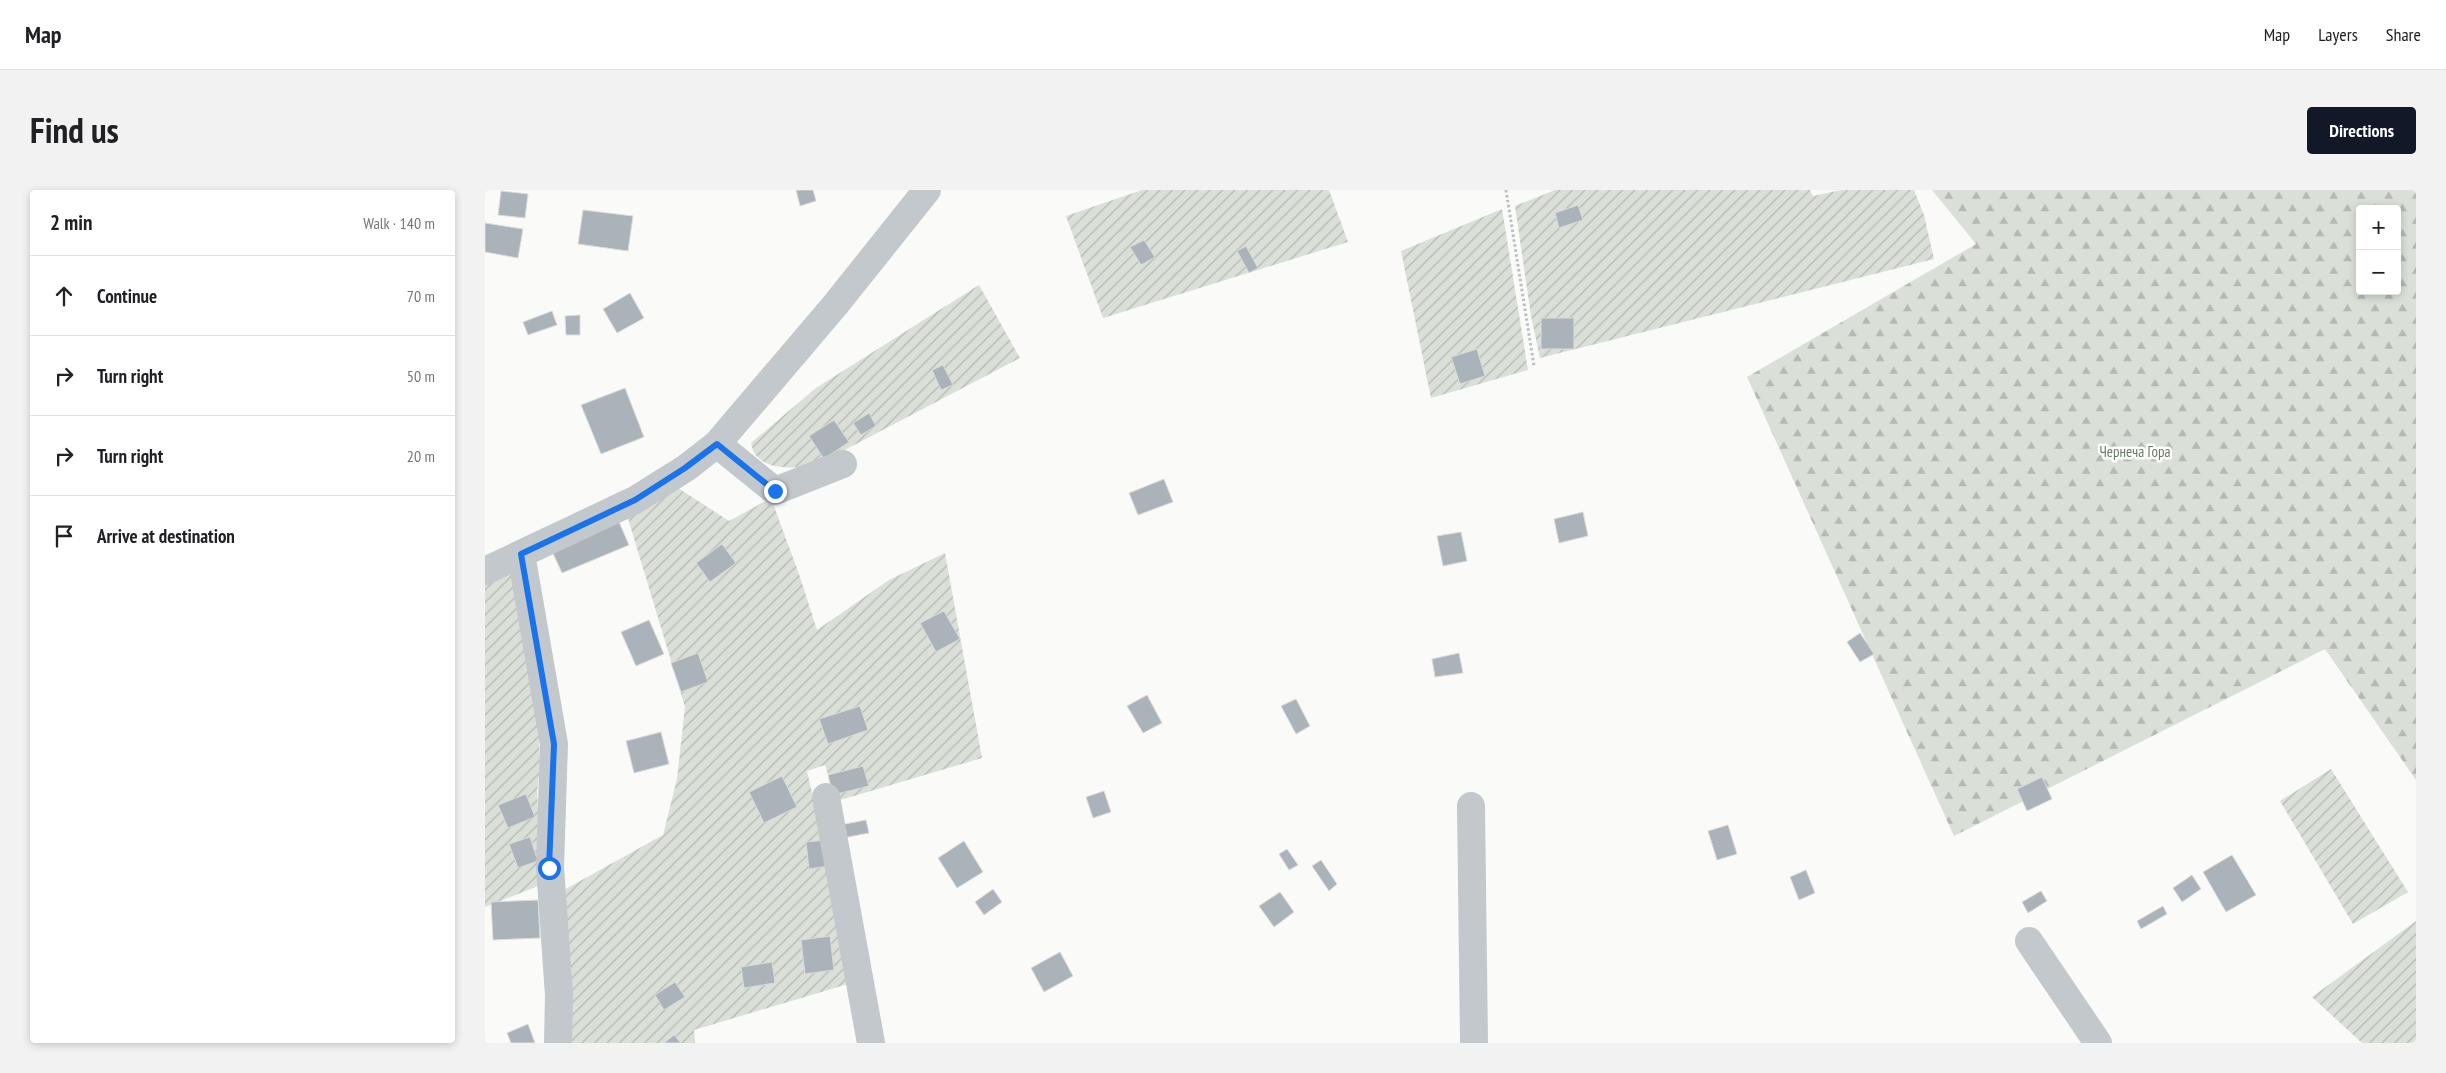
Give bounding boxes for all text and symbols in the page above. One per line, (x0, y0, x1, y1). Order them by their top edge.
text: Map (25, 19, 62, 50)
text: Map (2264, 23, 2290, 46)
text: Layers (2318, 23, 2358, 46)
text: Share (2386, 23, 2421, 46)
text: Find us (30, 107, 119, 153)
button: Directions (2307, 107, 2416, 154)
map controls (2356, 205, 2401, 295)
button: + (2356, 205, 2401, 250)
text: 2 min (50, 209, 92, 236)
text: Walk · 140 m (363, 213, 435, 233)
button: − (2356, 250, 2401, 295)
icon: ahead (50, 282, 78, 310)
text: Continue (97, 284, 157, 308)
text: 70 m (407, 286, 435, 306)
icon: right (50, 362, 78, 390)
text: Turn right (97, 364, 163, 388)
text: 50 m (407, 366, 435, 386)
icon: right (50, 442, 78, 470)
park label: Чернеча Гора (2100, 442, 2170, 461)
text: Turn right (97, 444, 163, 468)
text: 20 m (407, 446, 435, 466)
route end (764, 480, 787, 503)
icon: arrive (50, 522, 78, 550)
text: Arrive at destination (97, 524, 235, 548)
route start (538, 857, 561, 880)

